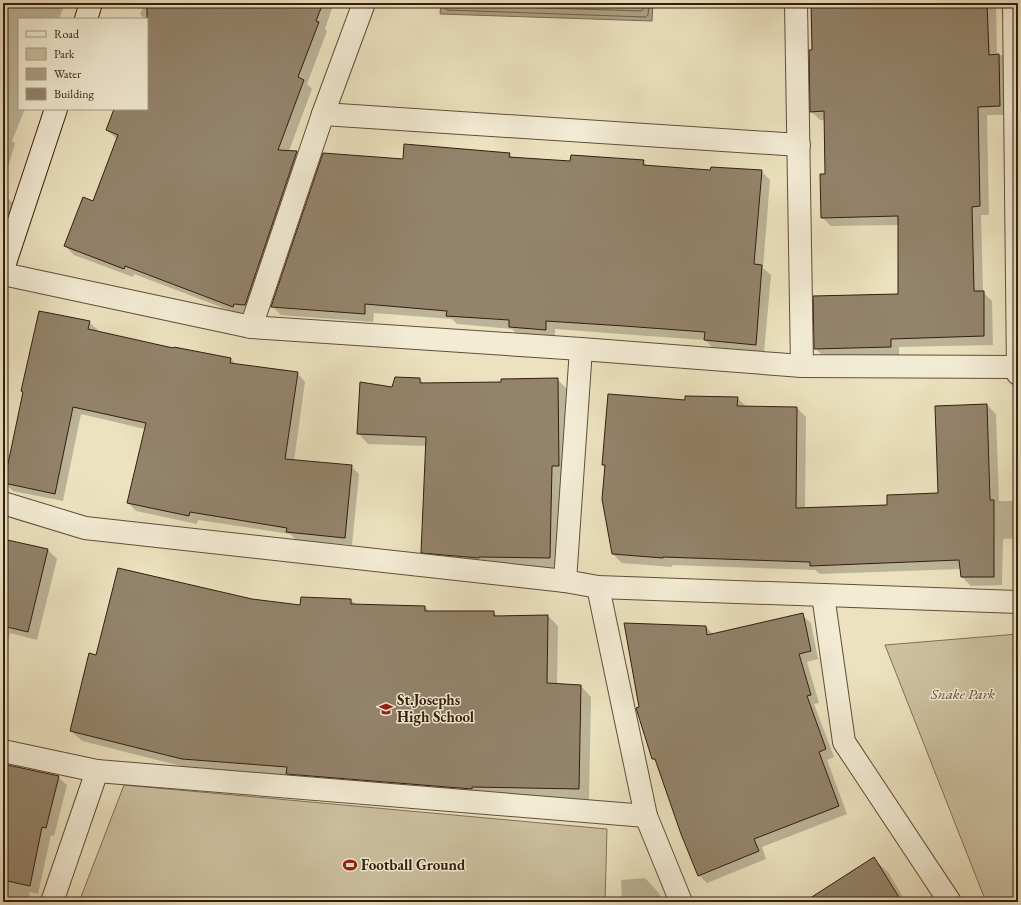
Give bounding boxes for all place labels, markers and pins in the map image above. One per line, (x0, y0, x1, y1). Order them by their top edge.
place label: St.Josephs High School (397, 690, 475, 726)
school or university icon: St.Josephs High School (378, 701, 394, 717)
place label: Football Ground (361, 855, 466, 874)
sports icon: Football Ground (342, 857, 358, 873)

